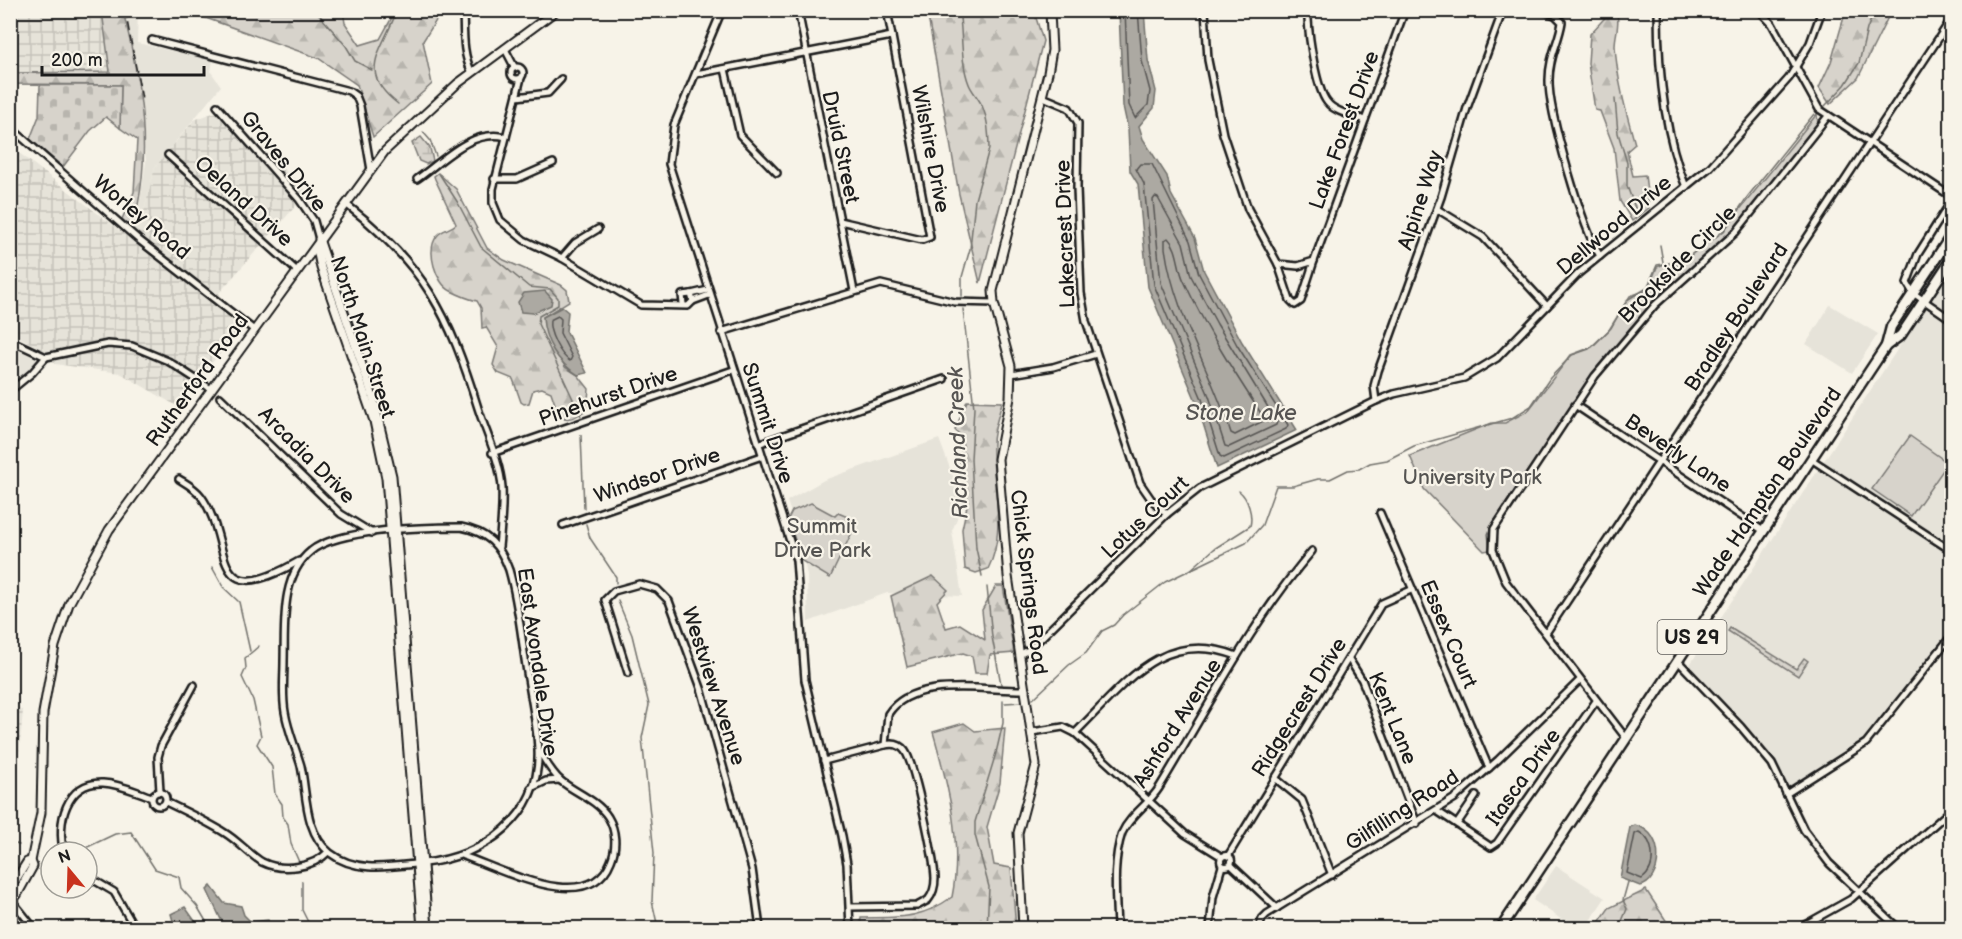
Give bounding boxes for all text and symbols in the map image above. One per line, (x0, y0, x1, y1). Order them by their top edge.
scale bar (42, 39, 204, 77)
street label: Lake Forest Drive (1304, 48, 1385, 213)
text: 200 m (51, 50, 103, 71)
street label: Wilshire Drive (906, 83, 955, 215)
street label: Druid Street (816, 89, 865, 206)
street label: Graves Drive (235, 106, 332, 217)
street label: Alpine Way (1393, 147, 1448, 253)
street label: Oeland Drive (189, 151, 298, 252)
street label: Lakecrest Drive (1050, 159, 1081, 309)
street label: Worley Road (88, 170, 195, 265)
street label: Dellwood Drive (1552, 170, 1677, 281)
street label: Brookside Circle (1613, 200, 1741, 328)
street label: Bradley Boulevard (1679, 238, 1794, 396)
street label: North Main Street (325, 253, 401, 422)
street label: Rutherford Road (141, 309, 254, 452)
street label: Summit Drive (736, 360, 799, 487)
street label: Pinehurst Drive (535, 361, 681, 432)
water label: Richland Creek (942, 365, 975, 520)
street label: Wade Hampton Boulevard (1688, 383, 1847, 602)
water label: Stone Lake (1185, 400, 1297, 427)
street label: Arcadia Drive (253, 402, 360, 509)
street label: Beverly Lane (1620, 409, 1736, 498)
street label: Windsor Drive (591, 442, 724, 509)
park label: University Park (1403, 465, 1542, 490)
street label: Lotus Court (1097, 470, 1194, 564)
street label: Chick Springs Road (1005, 488, 1052, 676)
park label: Summit Drive Park (773, 514, 871, 563)
street label: East Avondale Drive (512, 566, 563, 758)
street label: Essex Court (1415, 576, 1483, 692)
street label: Westview Avenue (676, 604, 751, 768)
road number: US 29 (1658, 620, 1726, 654)
street label: Ridgecrest Drive (1247, 633, 1352, 781)
street label: Ashford Avenue (1128, 654, 1227, 792)
street label: Kent Lane (1363, 668, 1422, 768)
street label: Itasca Drive (1481, 724, 1566, 831)
street label: Gilfilling Road (1341, 764, 1464, 856)
north arrow (39, 840, 99, 900)
text: N (56, 846, 73, 868)

